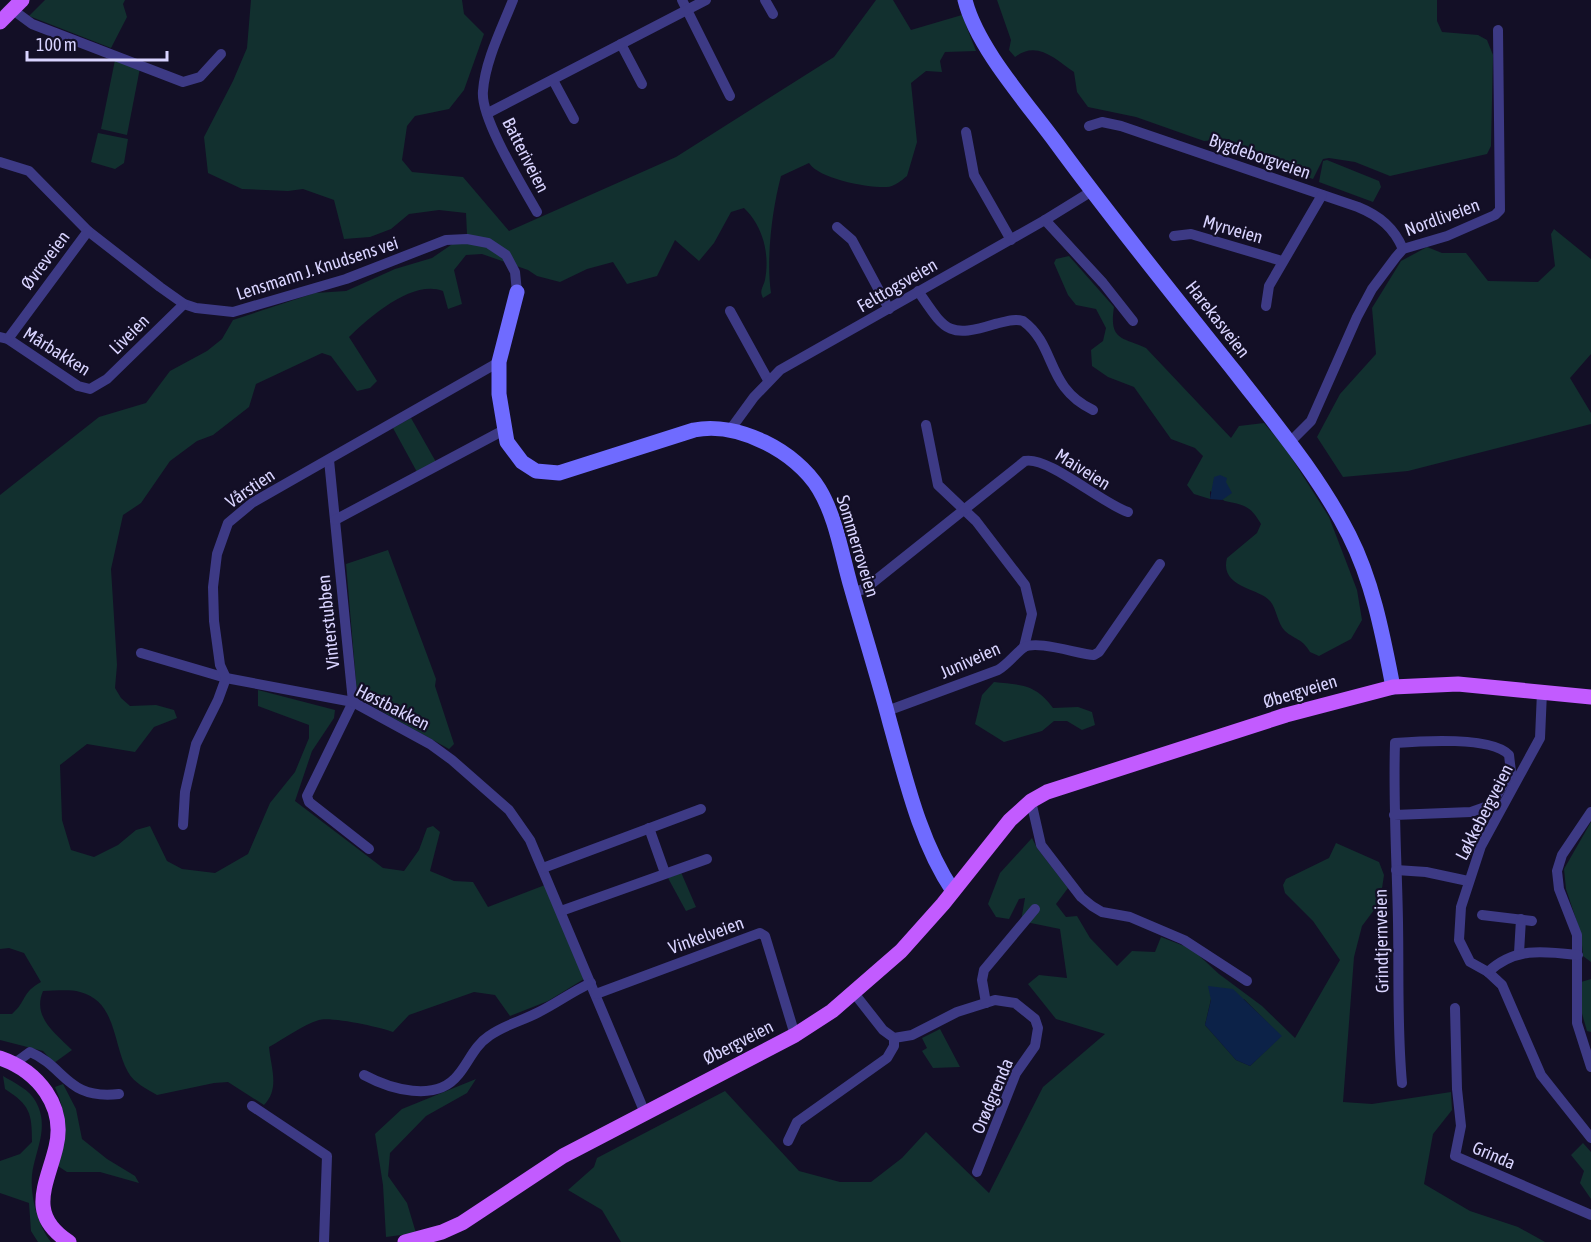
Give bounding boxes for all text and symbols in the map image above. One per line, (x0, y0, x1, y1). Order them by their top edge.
scale bar (27, 24, 166, 62)
text: 100 m (36, 34, 77, 55)
street label: Batteriveien (498, 114, 554, 196)
street label: Bygdeborgveien (1206, 129, 1314, 183)
street label: Nordliveien (1402, 194, 1482, 240)
street label: Myrveien (1201, 210, 1265, 248)
street label: Øvreveien (16, 227, 74, 293)
street label: Lensmann J. Knudsens vei (233, 232, 401, 304)
street label: Felttogsveien (853, 254, 941, 316)
street label: Harekasveien (1182, 277, 1254, 361)
street label: Liveien (105, 310, 153, 358)
street label: Mårbakken (20, 322, 94, 380)
street label: Maiveien (1052, 444, 1114, 494)
street label: Vårstien (222, 464, 278, 512)
street label: Sommerroveien (833, 492, 883, 600)
street label: Vinterstubben (313, 574, 343, 670)
street label: Juniveien (937, 637, 1003, 683)
street label: Øbergveien (1261, 670, 1339, 712)
street label: Høstbakken (353, 680, 433, 734)
street label: Løkkebergveien (1451, 761, 1517, 863)
street label: Grindtjernveien (1370, 889, 1392, 993)
street label: Vinkelveien (666, 912, 746, 958)
street label: Øbergveien (699, 1015, 777, 1069)
street label: Orødgrenda (967, 1055, 1017, 1137)
street label: Grinda (1469, 1137, 1519, 1173)

